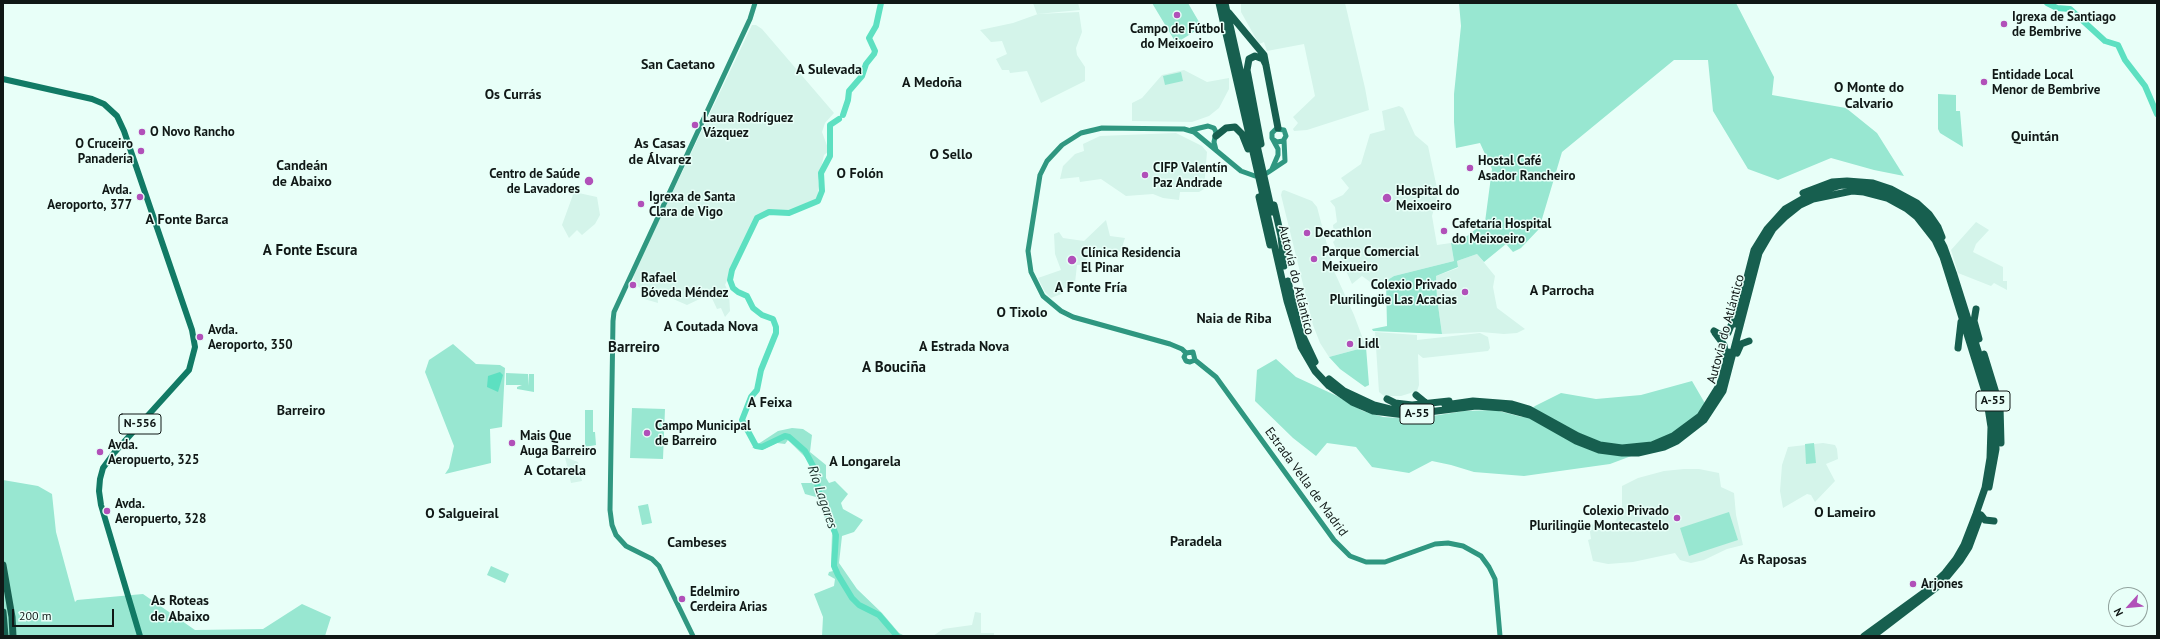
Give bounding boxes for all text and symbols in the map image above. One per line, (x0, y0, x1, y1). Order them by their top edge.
place label: Igrexa de Santiago de Bembrive (2012, 9, 2116, 40)
marker: Campo de Fútbol do Meixoeiro (1172, 10, 1182, 20)
marker: Igrexa de Santiago de Bembrive (1999, 19, 2009, 29)
place label: Campo de Fútbol do Meixoeiro (1130, 21, 1224, 52)
district label: San Caetano (641, 57, 715, 73)
district label: A Sulevada (796, 62, 862, 78)
place label: Entidade Local Menor de Bembrive (1992, 67, 2100, 98)
district label: A Medoña (902, 75, 962, 91)
marker: Entidade Local Menor de Bembrive (1979, 77, 1989, 87)
district label: O Monte do Calvario (1834, 80, 1904, 112)
district label: Os Currás (485, 87, 541, 103)
place label: Laura Rodríguez Vázquez (703, 110, 793, 141)
marker: Laura Rodríguez Vázquez (690, 120, 700, 130)
place label: O Novo Rancho (150, 124, 235, 140)
marker: O Novo Rancho (137, 127, 147, 137)
district label: Quintán (2011, 129, 2059, 145)
place label: O Cruceiro Panadería (75, 136, 133, 167)
district label: As Casas de Álvarez (629, 136, 691, 168)
marker: O Cruceiro Panadería (136, 146, 146, 156)
district label: O Sello (929, 147, 973, 163)
place label: Hostal Café Asador Rancheiro (1478, 153, 1575, 184)
district label: Candeán de Abaixo (272, 158, 332, 190)
place label: CIFP Valentín Paz Andrade (1153, 160, 1227, 191)
marker: Hostal Café Asador Rancheiro (1465, 163, 1475, 173)
place label: Centro de Saúde de Lavadores (489, 166, 580, 197)
district label: O Folón (837, 166, 883, 182)
marker: CIFP Valentín Paz Andrade (1140, 170, 1150, 180)
marker: Centro de Saúde de Lavadores (583, 175, 595, 187)
place label: Avda. Aeroporto, 377 (47, 182, 132, 213)
place label: Hospital do Meixoeiro (1396, 183, 1460, 214)
place label: Igrexa de Santa Clara de Vigo (649, 189, 735, 220)
marker: Avda. Aeroporto, 377 (135, 192, 145, 202)
marker: Hospital do Meixoeiro (1381, 192, 1393, 204)
marker: Igrexa de Santa Clara de Vigo (636, 199, 646, 209)
district label: A Fonte Barca (146, 212, 228, 228)
place label: Cafetaría Hospital do Meixoeiro (1452, 216, 1551, 247)
street label: Autovía do Atlántico (1275, 224, 1317, 336)
place label: Decathlon (1315, 225, 1372, 241)
marker: Cafetaría Hospital do Meixoeiro (1439, 226, 1449, 236)
marker: Decathlon (1302, 228, 1312, 238)
district label: A Fonte Escura (263, 242, 357, 260)
place label: Parque Comercial Meixueiro (1322, 244, 1419, 275)
place label: Clínica Residencia El Pinar (1081, 245, 1181, 276)
marker: Clínica Residencia El Pinar (1066, 254, 1078, 266)
marker: Parque Comercial Meixueiro (1309, 254, 1319, 264)
place label: Rafael Bóveda Méndez (641, 270, 729, 301)
street label: Autovía do Atlántico (1704, 273, 1748, 385)
place label: Colexio Privado Plurilingüe Las Acacias (1330, 277, 1457, 308)
marker: Rafael Bóveda Méndez (628, 280, 638, 290)
district label: A Fonte Fría (1055, 280, 1127, 296)
district label: A Parrocha (1530, 283, 1594, 299)
marker: Colexio Privado Plurilingüe Las Acacias (1460, 287, 1470, 297)
district label: O Tixolo (997, 305, 1047, 321)
district label: Naia de Riba (1196, 311, 1272, 327)
district label: A Coutada Nova (664, 319, 758, 335)
place label: Avda. Aeroporto, 350 (208, 322, 293, 353)
marker: Avda. Aeroporto, 350 (195, 332, 205, 342)
place label: Lidl (1358, 336, 1379, 352)
district label: Barreiro (608, 339, 660, 357)
district label: A Estrada Nova (919, 339, 1009, 355)
marker: Lidl (1345, 339, 1355, 349)
district label: A Bouciña (862, 359, 926, 377)
road number: A-55 (1976, 391, 2010, 411)
district label: A Feixa (748, 395, 792, 411)
district label: Barreiro (277, 403, 325, 419)
road number: A-55 (1400, 404, 1434, 424)
road number: N-556 (119, 414, 161, 434)
place label: Campo Municipal de Barreiro (655, 418, 751, 449)
street label: Estrada Vella de Madrid (1261, 424, 1351, 540)
place label: Mais Que Auga Barreiro (520, 428, 596, 459)
marker: Campo Municipal de Barreiro (642, 428, 652, 438)
place label: Avda. Aeropuerto, 325 (108, 437, 199, 468)
marker: Mais Que Auga Barreiro (507, 438, 517, 448)
marker: Avda. Aeropuerto, 325 (95, 447, 105, 457)
district label: A Longarela (829, 454, 901, 470)
district label: A Cotarela (524, 463, 586, 479)
water label: Río Lagares (803, 463, 841, 531)
place label: Avda. Aeropuerto, 328 (115, 496, 206, 527)
place label: Colexio Privado Plurilingüe Montecastelo (1530, 503, 1669, 534)
district label: O Lameiro (1814, 505, 1876, 521)
marker: Avda. Aeropuerto, 328 (102, 506, 112, 516)
district label: O Salgueiral (425, 506, 499, 522)
marker: Colexio Privado Plurilingüe Montecastelo (1672, 513, 1682, 523)
district label: Paradela (1170, 534, 1222, 550)
district label: Cambeses (667, 535, 727, 551)
district label: As Raposas (1739, 552, 1807, 568)
place label: Arjones (1921, 576, 1963, 592)
marker: Arjones (1908, 579, 1918, 589)
place label: Edelmiro Cerdeira Arias (690, 584, 767, 615)
north arrow (2108, 587, 2148, 627)
district label: As Roteas de Abaixo (150, 593, 210, 626)
marker: Edelmiro Cerdeira Arias (677, 594, 687, 604)
scale bar (14, 601, 116, 627)
text: N (2110, 606, 2126, 618)
text: 200 m (19, 608, 52, 623)

